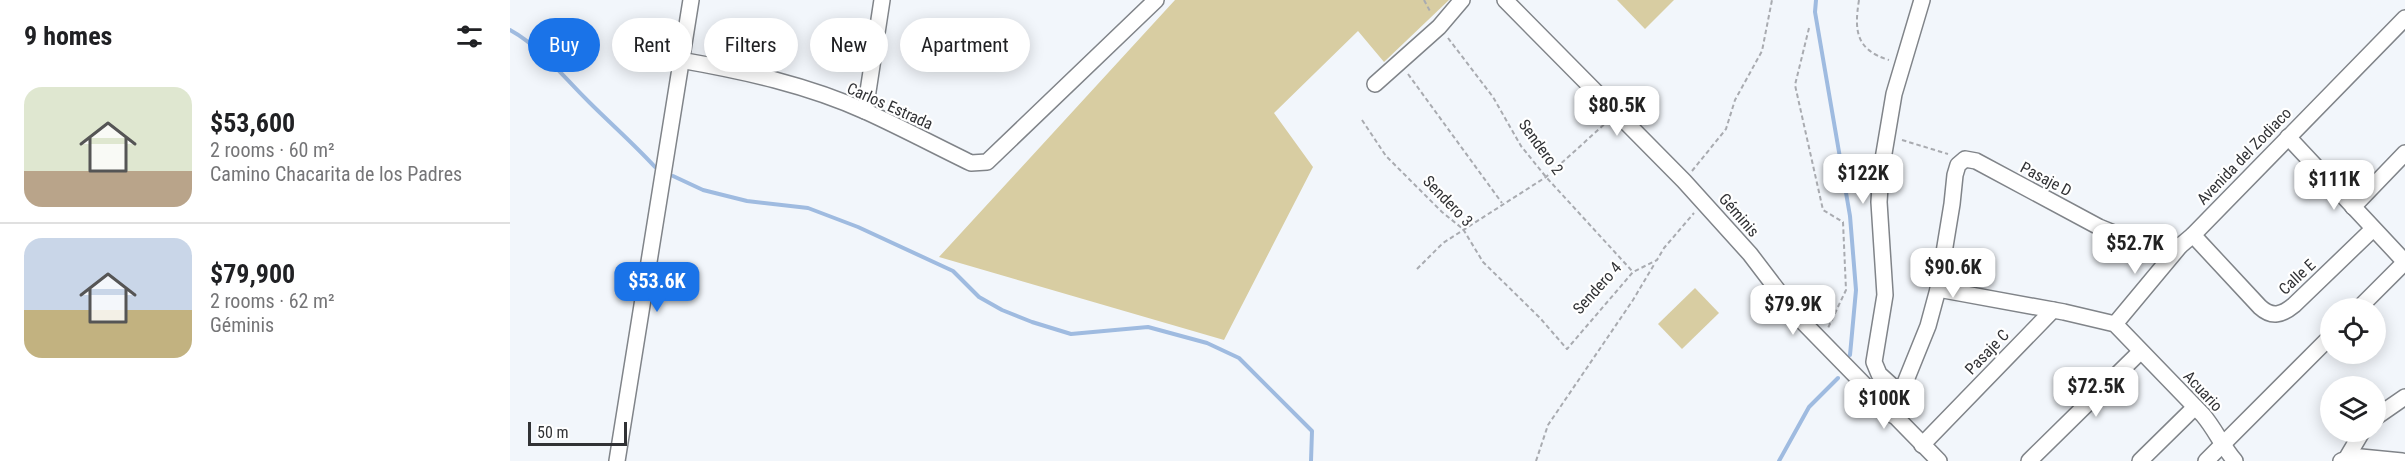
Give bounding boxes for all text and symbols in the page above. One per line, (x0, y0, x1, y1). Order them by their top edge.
chip: Buy (528, 18, 600, 72)
chip: Rent (612, 18, 692, 72)
chip: Filters (704, 18, 798, 72)
chip: New (810, 18, 888, 72)
chip: Apartment (900, 18, 1030, 72)
icon: filters (453, 20, 486, 53)
text: 9 homes (24, 21, 112, 51)
street label: Carlos Estrada (844, 79, 936, 133)
pin: $80.5K (1568, 86, 1666, 137)
text: $80.5K (1588, 93, 1646, 117)
street label: Avenida del Zodiaco (2193, 104, 2295, 208)
text: $53,600 (210, 108, 295, 138)
icon: home (72, 111, 144, 183)
street label: Sendero 2 (1515, 116, 1567, 178)
text: 2 rooms · 60 m² (210, 138, 335, 162)
pin: $122K (1821, 154, 1905, 205)
street label: Pasaje D (2017, 158, 2075, 200)
pin: $111K (2292, 160, 2376, 211)
text: $122K (1837, 161, 1889, 185)
text: Camino Chacarita de los Padres (210, 162, 462, 186)
text: $111K (2308, 167, 2360, 191)
street label: Sendero 3 (1419, 172, 1477, 230)
street label: Géminis (1715, 189, 1763, 241)
pin: $52.7K (2086, 224, 2184, 275)
text: $52.7K (2106, 231, 2164, 255)
pin: $90.6K (1904, 248, 2002, 299)
text: $90.6K (1924, 255, 1982, 279)
street label: Calle E (2275, 255, 2319, 299)
street label: Sendero 4 (1569, 258, 1625, 318)
text: $79,900 (210, 259, 295, 289)
icon: home (72, 262, 144, 334)
pin: $53.6K (608, 262, 706, 313)
text: $53.6K (628, 269, 686, 293)
pin: $79.9K (1744, 285, 1842, 336)
text: 2 rooms · 62 m² (210, 289, 335, 313)
text: $79.9K (1764, 292, 1822, 316)
map controls (2320, 298, 2386, 442)
button: locate (2320, 298, 2386, 364)
text: Géminis (210, 313, 274, 337)
street label: Pasaje C (1961, 326, 2013, 378)
pin: $72.5K (2047, 367, 2145, 418)
street label: Acuario (2179, 367, 2227, 415)
text: $72.5K (2067, 374, 2125, 398)
button: layers (2320, 376, 2386, 442)
pin: $100K (1842, 379, 1926, 430)
text: $100K (1858, 386, 1910, 410)
scale bar (528, 419, 627, 446)
text: 50 m (537, 423, 569, 442)

